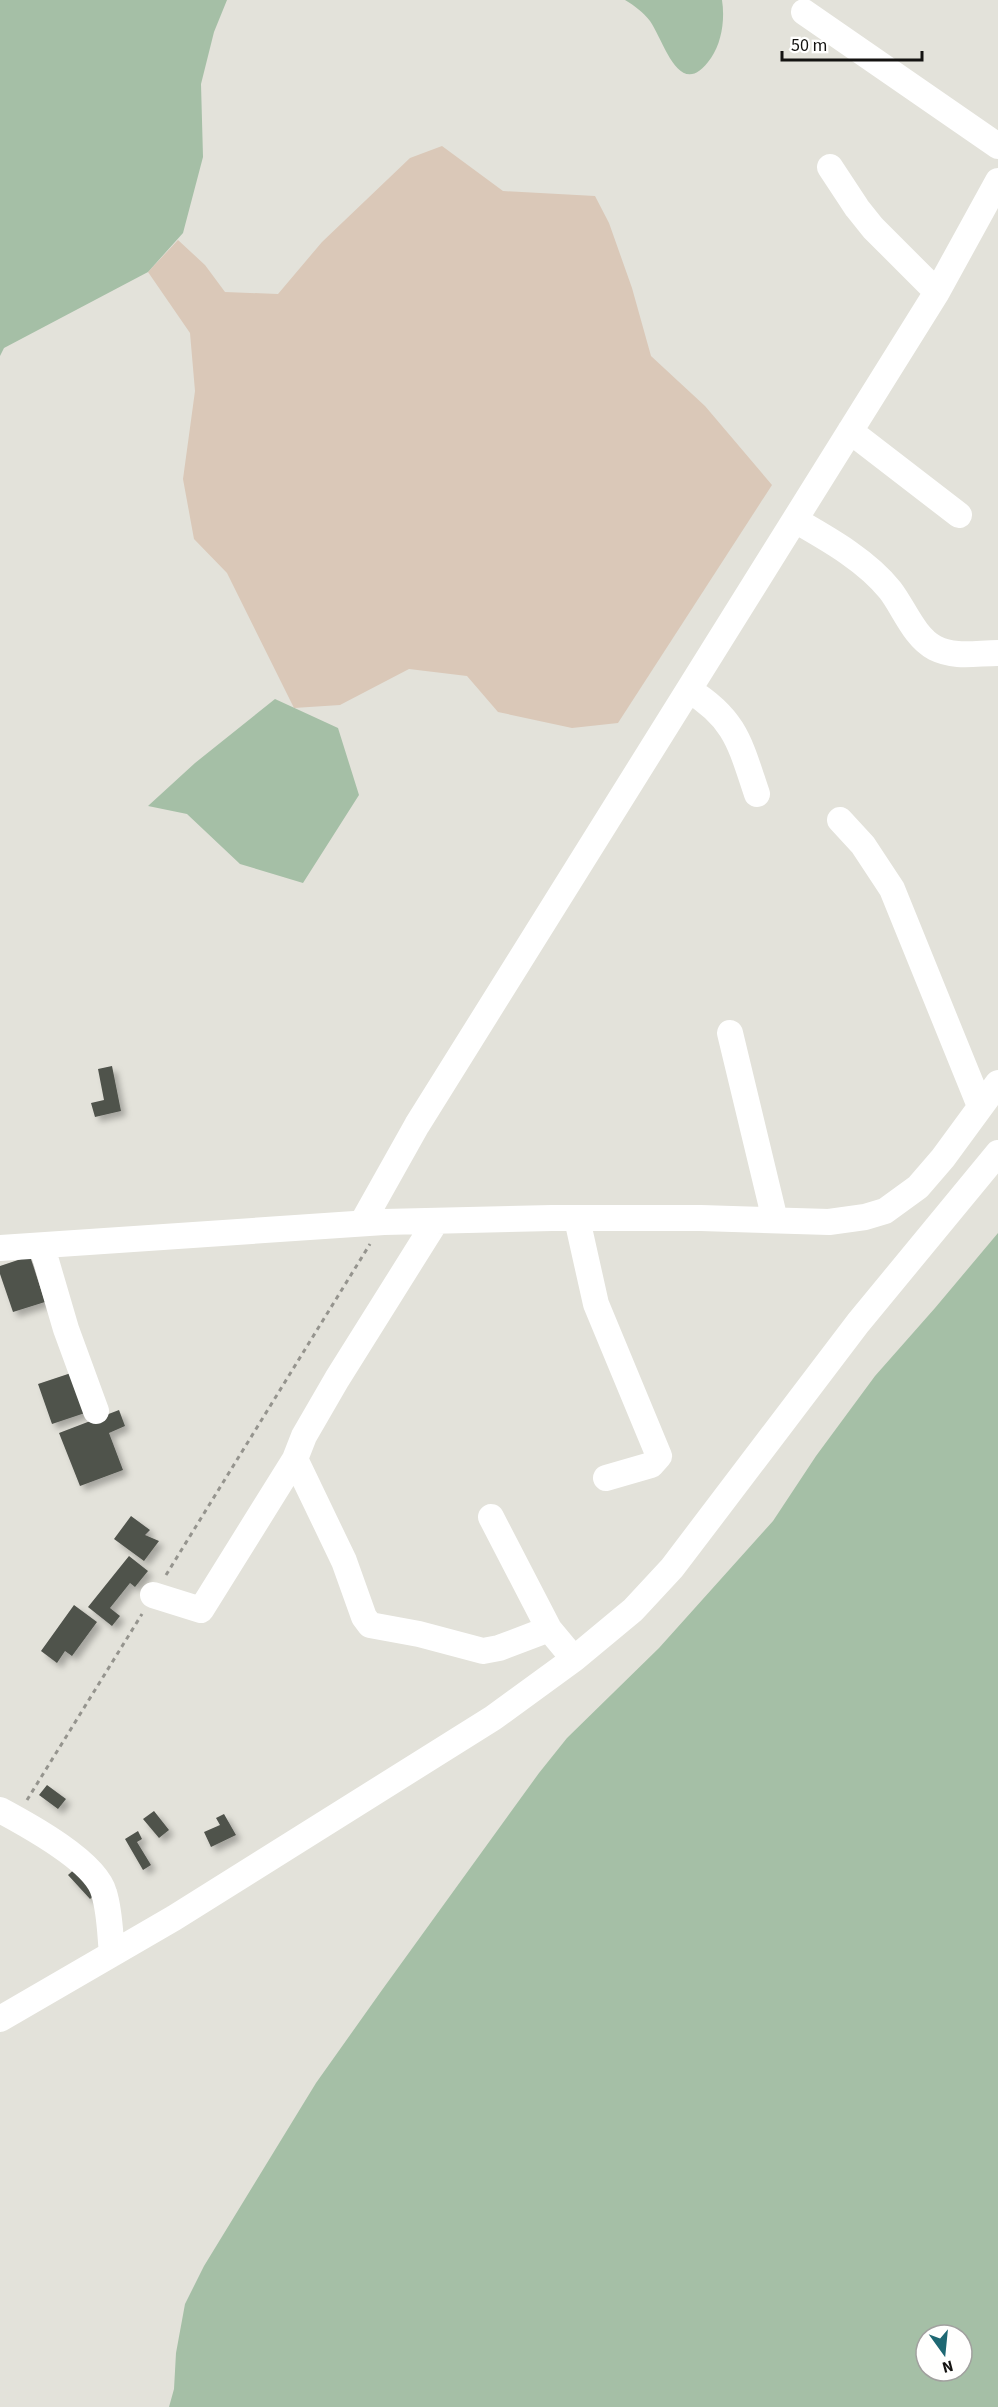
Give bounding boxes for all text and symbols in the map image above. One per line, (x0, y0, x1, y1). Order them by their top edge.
scale bar (782, 24, 922, 62)
text: 50 m (791, 33, 827, 58)
north arrow (914, 2323, 974, 2383)
text: N (940, 2355, 956, 2379)

